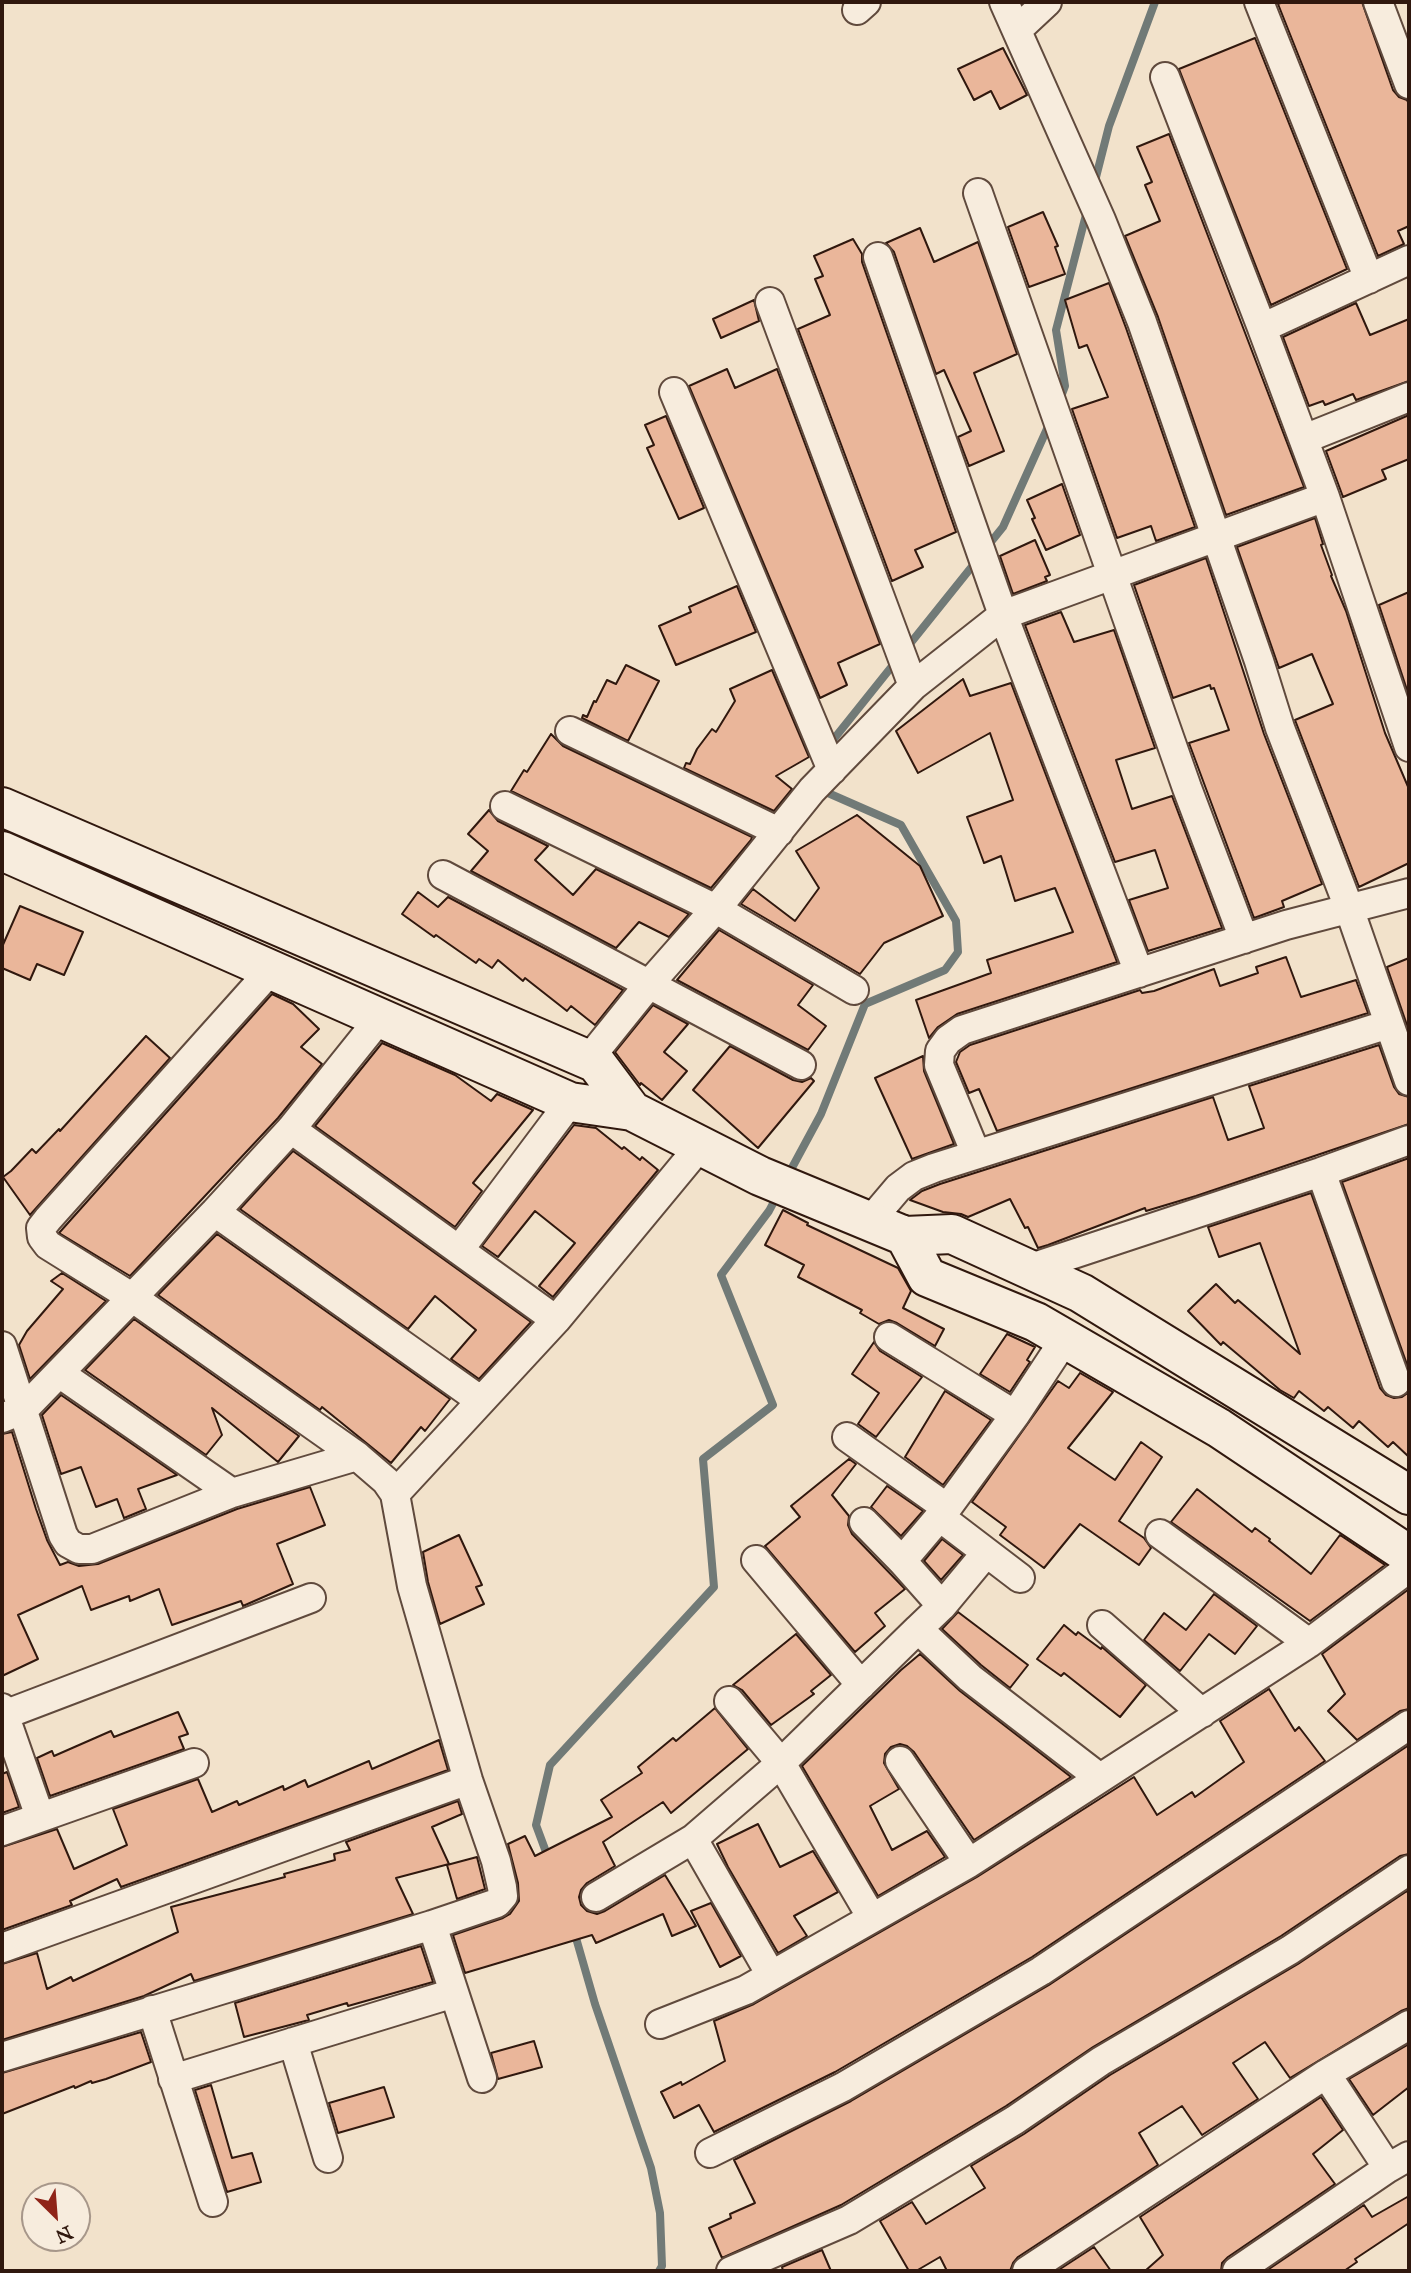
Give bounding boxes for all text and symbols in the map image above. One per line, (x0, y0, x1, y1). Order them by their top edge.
north arrow (21, 2182, 91, 2252)
text: N (52, 2221, 76, 2249)

